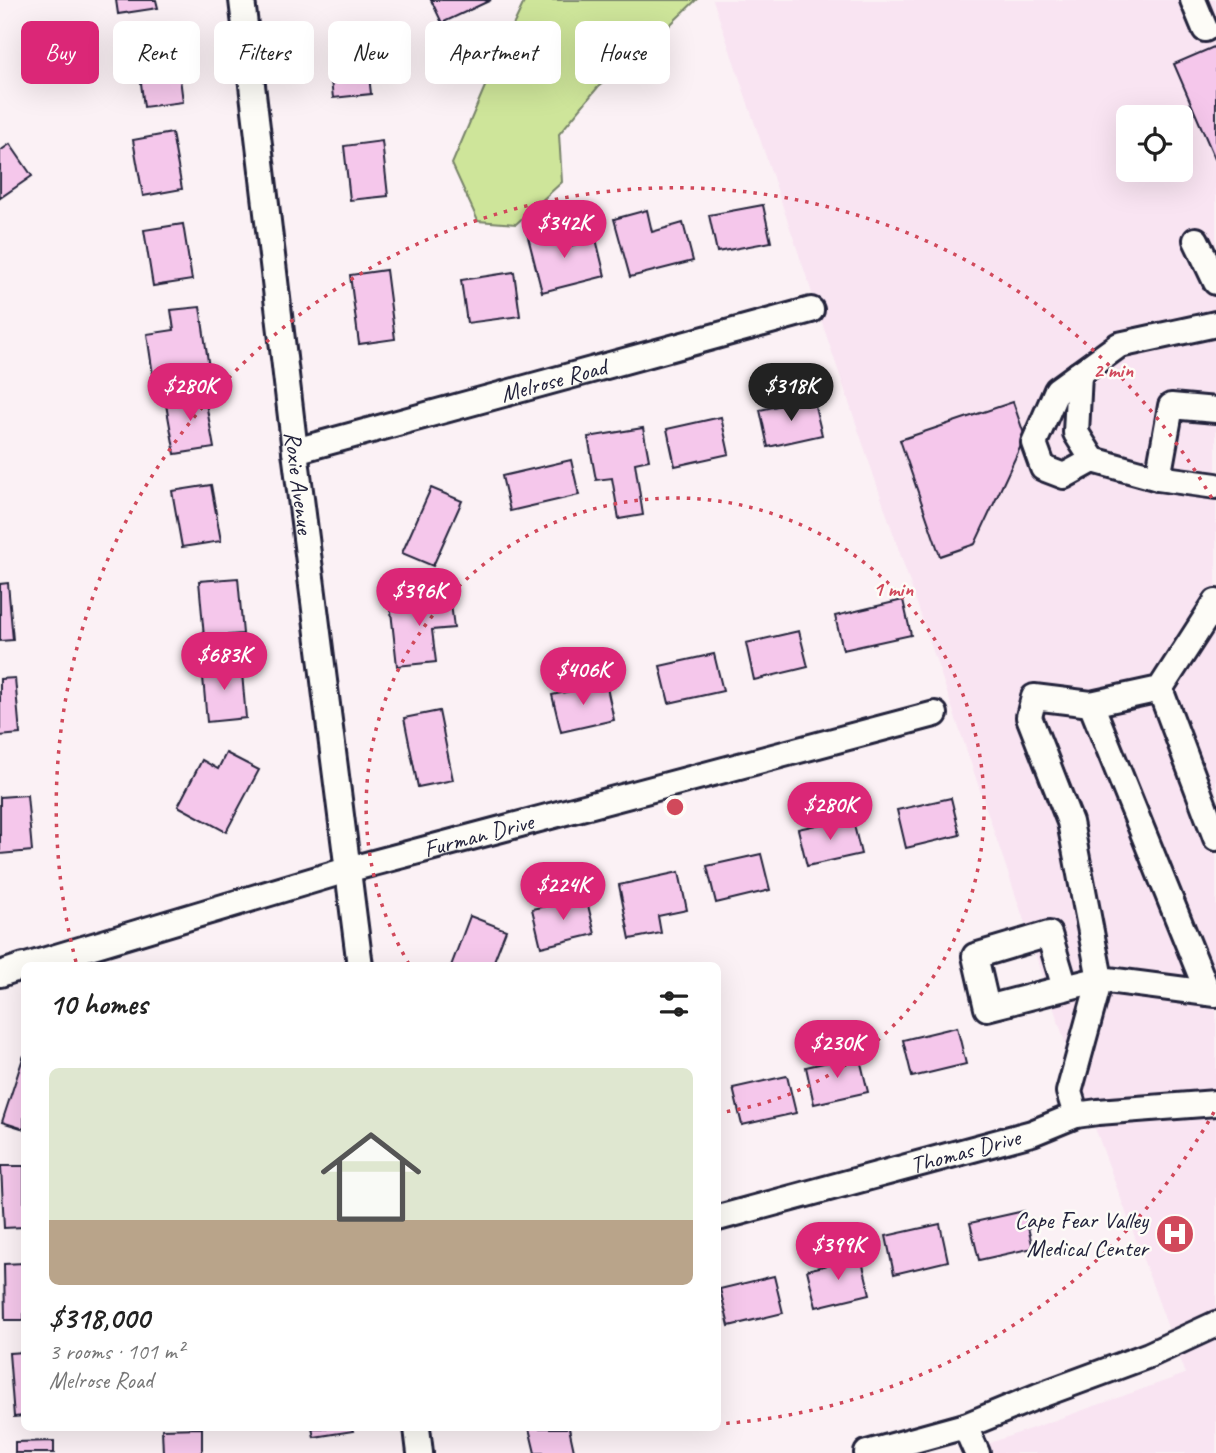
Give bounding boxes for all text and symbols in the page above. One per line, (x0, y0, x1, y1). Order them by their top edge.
chip: Buy (21, 21, 99, 84)
chip: Rent (113, 21, 200, 84)
chip: Filters (214, 21, 314, 84)
chip: New (328, 21, 411, 84)
chip: Apartment (425, 21, 561, 84)
chip: House (575, 21, 670, 84)
map controls (1116, 105, 1193, 182)
button: locate (1116, 105, 1193, 182)
pin: $342K (515, 201, 613, 260)
text: $342K (537, 208, 591, 237)
street label: Melrose Road (497, 351, 613, 409)
text: 2 min (1093, 357, 1133, 383)
pin: $280K (141, 364, 239, 423)
pin: $318K (742, 364, 840, 423)
text: $280K (163, 371, 217, 400)
text: $318K (764, 371, 818, 400)
street label: Roxie Avenue (278, 430, 321, 538)
pin: $396K (370, 568, 468, 628)
text: $396K (392, 576, 446, 605)
text: 1 min (873, 576, 913, 602)
pin: $683K (175, 632, 273, 692)
text: $683K (197, 640, 251, 669)
pin: $406K (534, 648, 632, 707)
text: $406K (556, 655, 610, 684)
pin: $280K (781, 782, 879, 842)
text: $280K (803, 790, 857, 819)
centre of rings (663, 795, 687, 819)
street label: Furman Drive (420, 806, 539, 864)
pin: $224K (514, 862, 612, 922)
text: $224K (536, 870, 590, 899)
text: 10 homes (49, 985, 147, 1023)
icon: filters (655, 985, 693, 1023)
pin: $230K (788, 1020, 886, 1080)
text: $230K (810, 1028, 864, 1057)
icon: home (308, 1114, 434, 1240)
street label: Thomas Drive (907, 1121, 1025, 1180)
place label: Cape Fear Valley Medical Center (1015, 1205, 1150, 1263)
hospital icon: Cape Fear Valley Medical Center (1154, 1213, 1196, 1255)
pin: $399K (789, 1222, 887, 1282)
text: $399K (812, 1230, 864, 1259)
text: $318,000 (49, 1299, 149, 1337)
text: 3 rooms · 101 m² (49, 1337, 184, 1366)
text: Melrose Road (49, 1366, 153, 1395)

